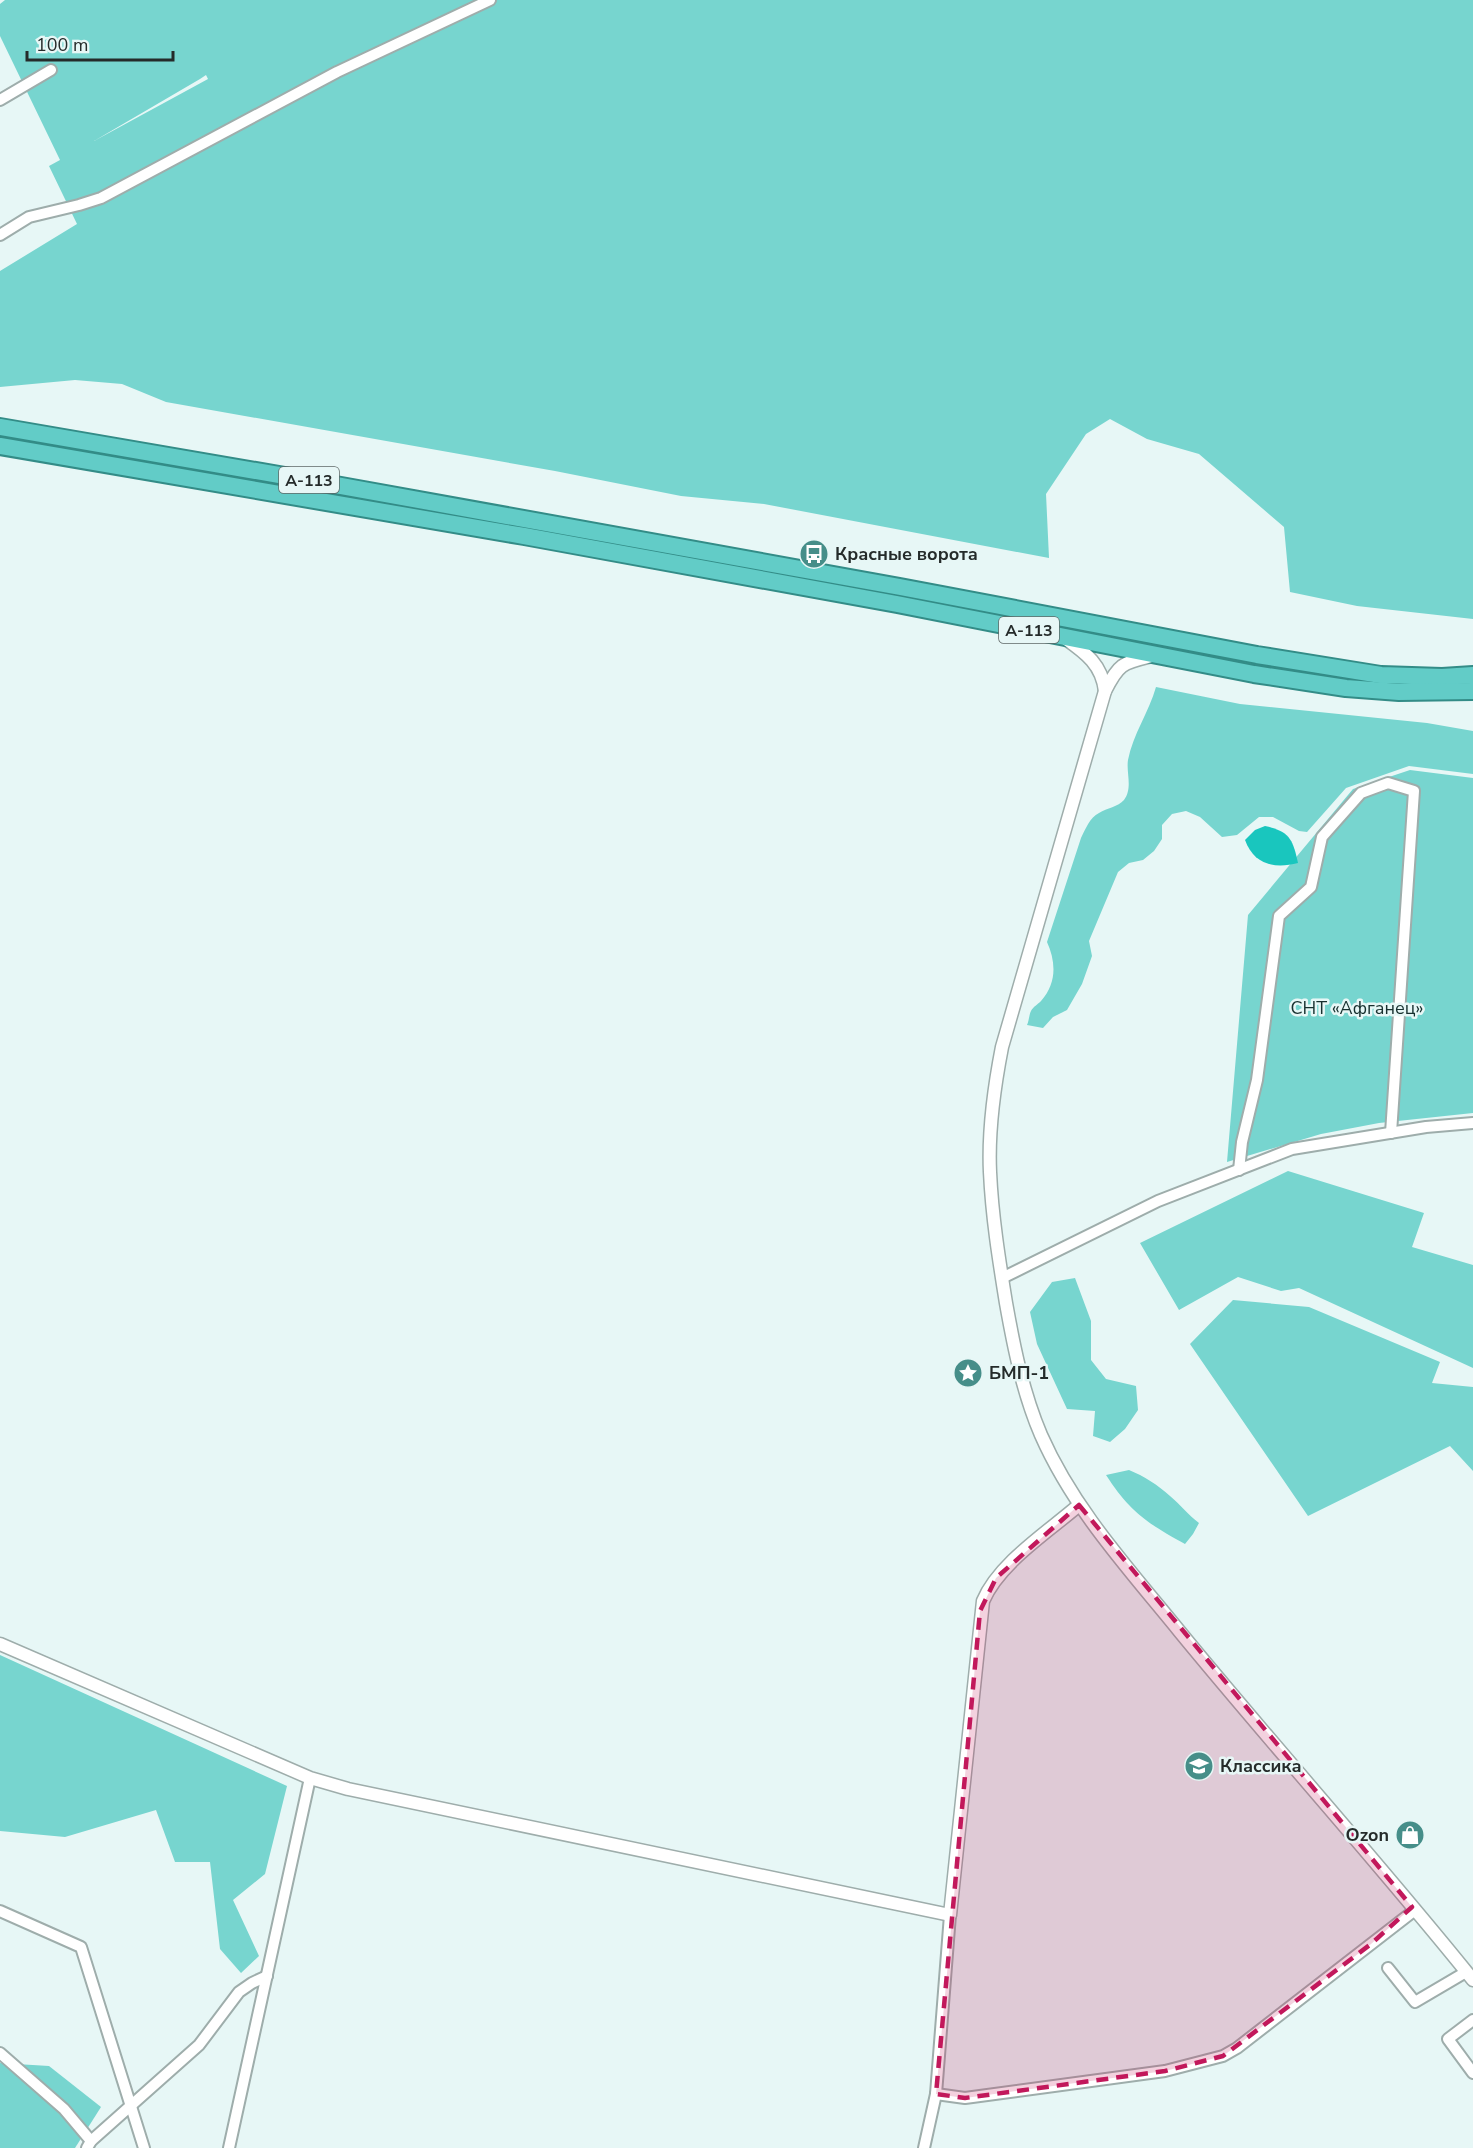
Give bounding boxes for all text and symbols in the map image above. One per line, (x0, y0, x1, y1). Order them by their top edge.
scale bar (27, 24, 172, 62)
text: 100 m (36, 33, 88, 57)
road number: А-113 (279, 467, 339, 493)
bus stop icon: Красные ворота (798, 538, 830, 570)
place label: Красные ворота (835, 542, 978, 566)
road number: А-113 (999, 617, 1059, 643)
park label: СНТ «Афганец» (1290, 996, 1424, 1020)
place icon: БМП-1 (952, 1357, 984, 1389)
place label: БМП-1 (989, 1361, 1049, 1385)
school or university icon: Классика (1183, 1750, 1215, 1782)
place label: Классика (1220, 1754, 1302, 1778)
shop icon: Ozon (1394, 1819, 1426, 1851)
place label: Ozon (1346, 1823, 1389, 1847)

